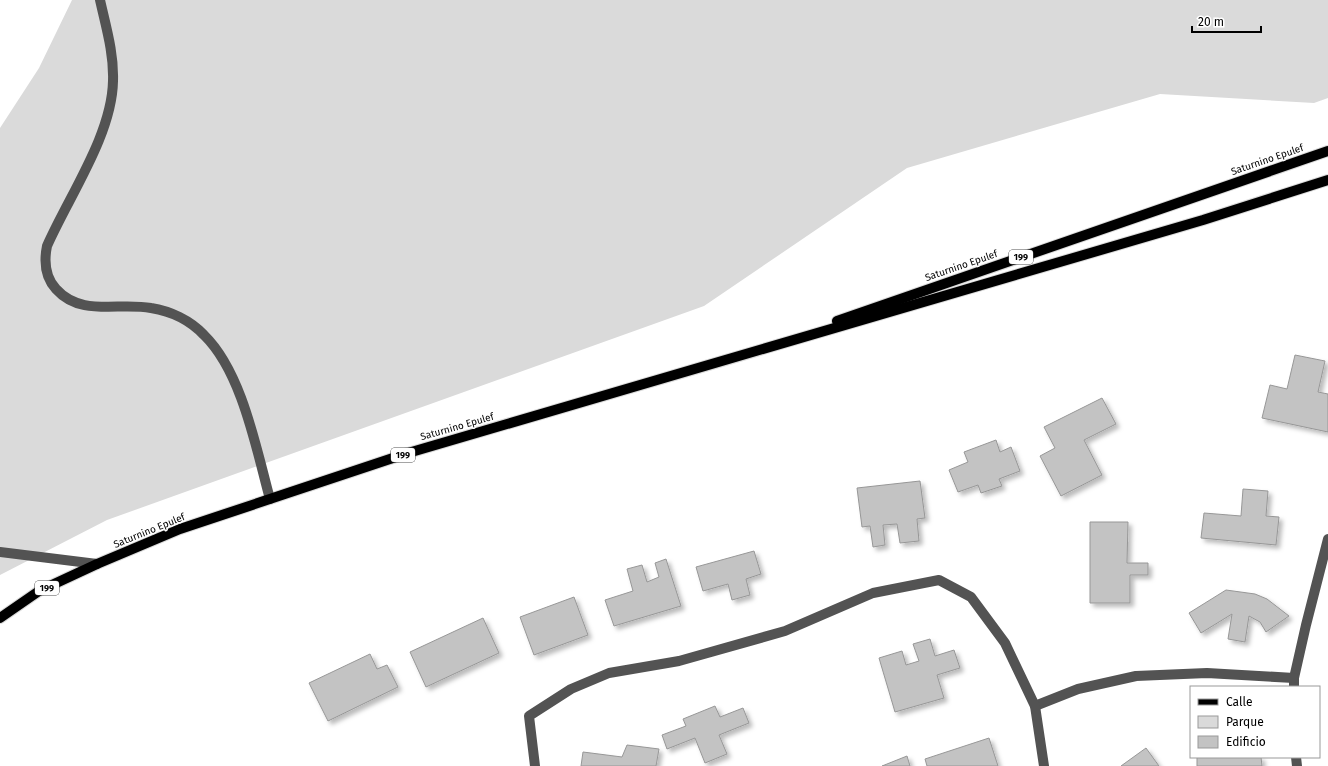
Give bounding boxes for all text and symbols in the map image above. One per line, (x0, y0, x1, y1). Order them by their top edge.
scale bar (1192, 8, 1261, 34)
text: 20 m (1198, 15, 1224, 29)
street label: Saturnino Epulef (1229, 142, 1306, 178)
street label: Saturnino Epulef (923, 248, 1000, 284)
road number: 199 (1009, 250, 1033, 264)
street label: Saturnino Epulef (419, 411, 496, 443)
road number: 199 (391, 448, 415, 462)
street label: Saturnino Epulef (112, 511, 187, 551)
road number: 199 (35, 581, 59, 595)
legend (1190, 686, 1320, 758)
text: Calle (1226, 695, 1253, 709)
text: Parque (1226, 715, 1264, 729)
text: Edificio (1226, 735, 1266, 749)

